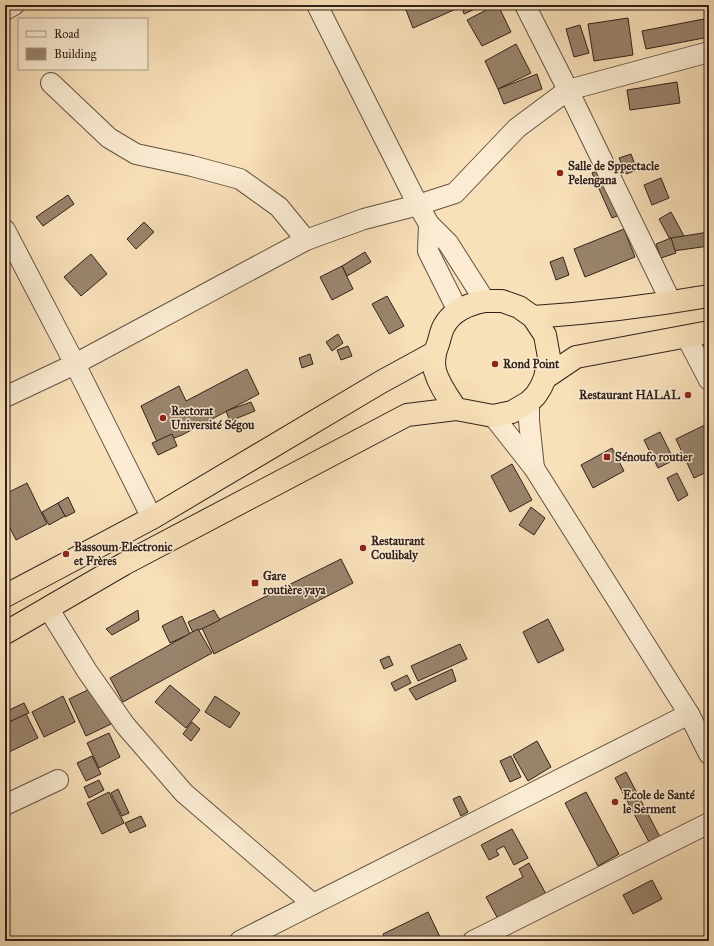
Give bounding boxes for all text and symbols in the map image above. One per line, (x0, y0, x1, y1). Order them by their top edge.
legend (18, 18, 148, 70)
text: Road (54, 27, 80, 41)
text: Building (54, 47, 97, 62)
place label: Salle de Sppectacle Pelengana (568, 159, 659, 188)
marker: Salle de Sppectacle Pelengana (555, 168, 565, 178)
place label: Rond Point (503, 357, 560, 371)
marker: Rond Point (490, 359, 500, 369)
place label: Restaurant HALAL (579, 388, 680, 402)
marker: Restaurant HALAL (683, 390, 693, 400)
place label: Rectorat Université Ségou (171, 404, 255, 433)
marker: Rectorat Université Ségou (158, 413, 168, 423)
place label: Sénoufo routier (615, 450, 693, 464)
marker: Sénoufo routier (602, 452, 612, 462)
place label: Restaurant Coulibaly (371, 534, 425, 563)
place label: Bassoum Electronic et Frères (74, 540, 172, 568)
marker: Restaurant Coulibaly (358, 543, 368, 553)
marker: Bassoum Electronic et Frères (61, 549, 71, 559)
place label: Gare routière yaya (262, 569, 327, 598)
marker: Gare routière yaya (250, 578, 260, 588)
place label: Ecole de Santé le Serment (622, 788, 696, 816)
marker: Ecole de Santé le Serment (610, 797, 620, 807)

